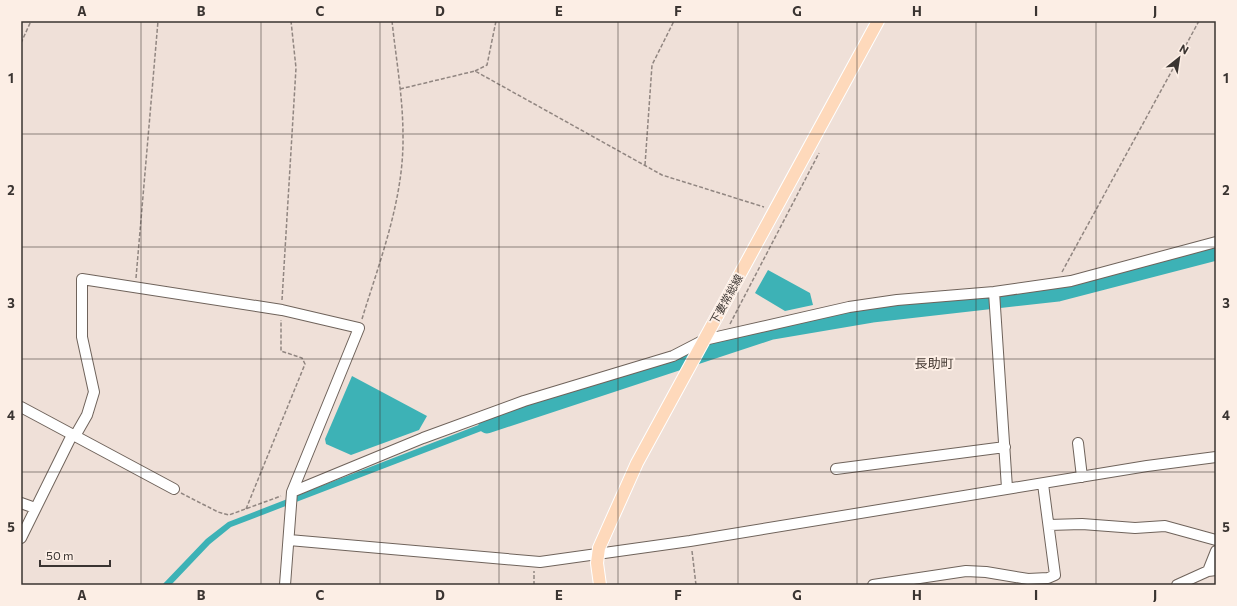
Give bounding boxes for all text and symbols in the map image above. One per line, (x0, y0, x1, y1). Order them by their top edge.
text: A (77, 3, 87, 19)
text: B (197, 3, 206, 19)
text: C (316, 3, 325, 19)
text: D (435, 3, 445, 19)
text: E (555, 3, 563, 19)
text: F (674, 3, 682, 19)
text: G (792, 3, 802, 19)
text: H (912, 3, 922, 19)
text: I (1034, 3, 1038, 19)
text: J (1153, 3, 1157, 19)
north arrow (1159, 38, 1199, 78)
text: N (1177, 41, 1191, 57)
text: 1 (8, 70, 14, 86)
text: 1 (1223, 70, 1229, 86)
text: 2 (7, 182, 15, 198)
text: 2 (1222, 182, 1230, 198)
street label: 下妻常総線 (707, 272, 745, 326)
text: 3 (7, 295, 15, 311)
text: 3 (1222, 295, 1230, 311)
district label: 長助町 (914, 355, 954, 371)
text: 4 (7, 407, 15, 423)
text: 4 (1222, 407, 1230, 423)
text: 5 (7, 519, 15, 535)
text: 5 (1222, 519, 1230, 535)
scale bar (40, 542, 110, 568)
text: 50 m (46, 548, 74, 562)
text: A (77, 587, 87, 603)
text: B (197, 587, 206, 603)
text: C (316, 587, 325, 603)
text: D (435, 587, 445, 603)
text: E (555, 587, 563, 603)
text: F (674, 587, 682, 603)
text: G (792, 587, 802, 603)
text: H (912, 587, 922, 603)
text: I (1034, 587, 1038, 603)
text: J (1153, 587, 1157, 603)

